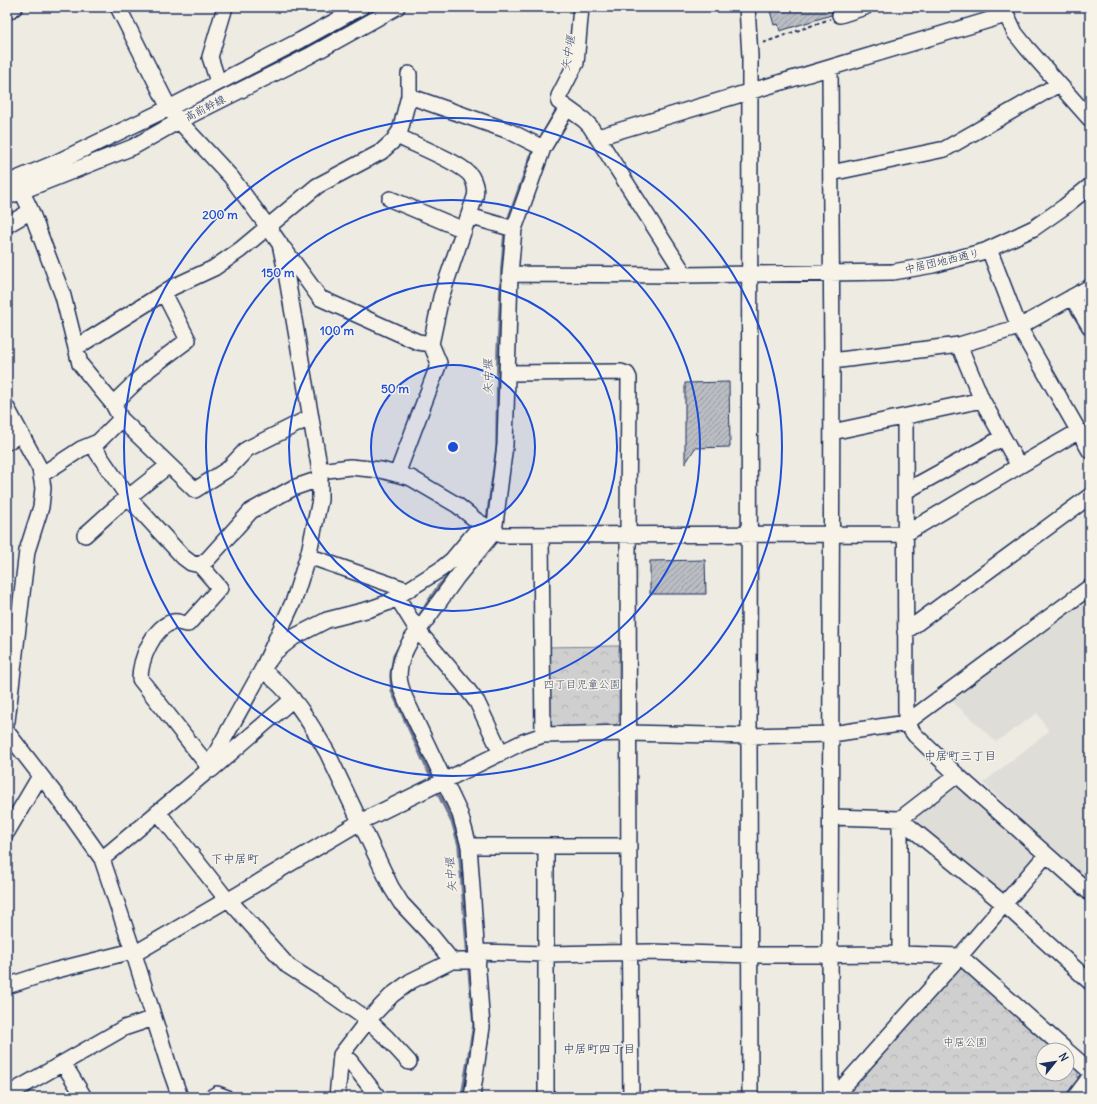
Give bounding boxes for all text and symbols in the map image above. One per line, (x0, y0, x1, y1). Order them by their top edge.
water label: 矢中堰 (557, 32, 578, 72)
street label: 高前幹線 (182, 92, 228, 124)
text: 200 m (202, 207, 238, 222)
street label: 中居団地西通り (903, 246, 981, 276)
text: 150 m (262, 265, 295, 280)
text: 100 m (320, 323, 354, 338)
water label: 矢中堰 (480, 357, 495, 395)
text: 50 m (381, 381, 410, 396)
centre of rings (446, 440, 460, 454)
park label: 四丁目児童公園 (544, 677, 621, 691)
district label: 中居町三丁目 (924, 748, 996, 763)
district label: 下中居町 (211, 851, 259, 866)
water label: 矢中堰 (441, 854, 460, 894)
park label: 中居公園 (943, 1035, 987, 1049)
district label: 中居町四丁目 (563, 1041, 635, 1056)
north arrow (1035, 1042, 1075, 1082)
text: N (1056, 1050, 1072, 1064)

